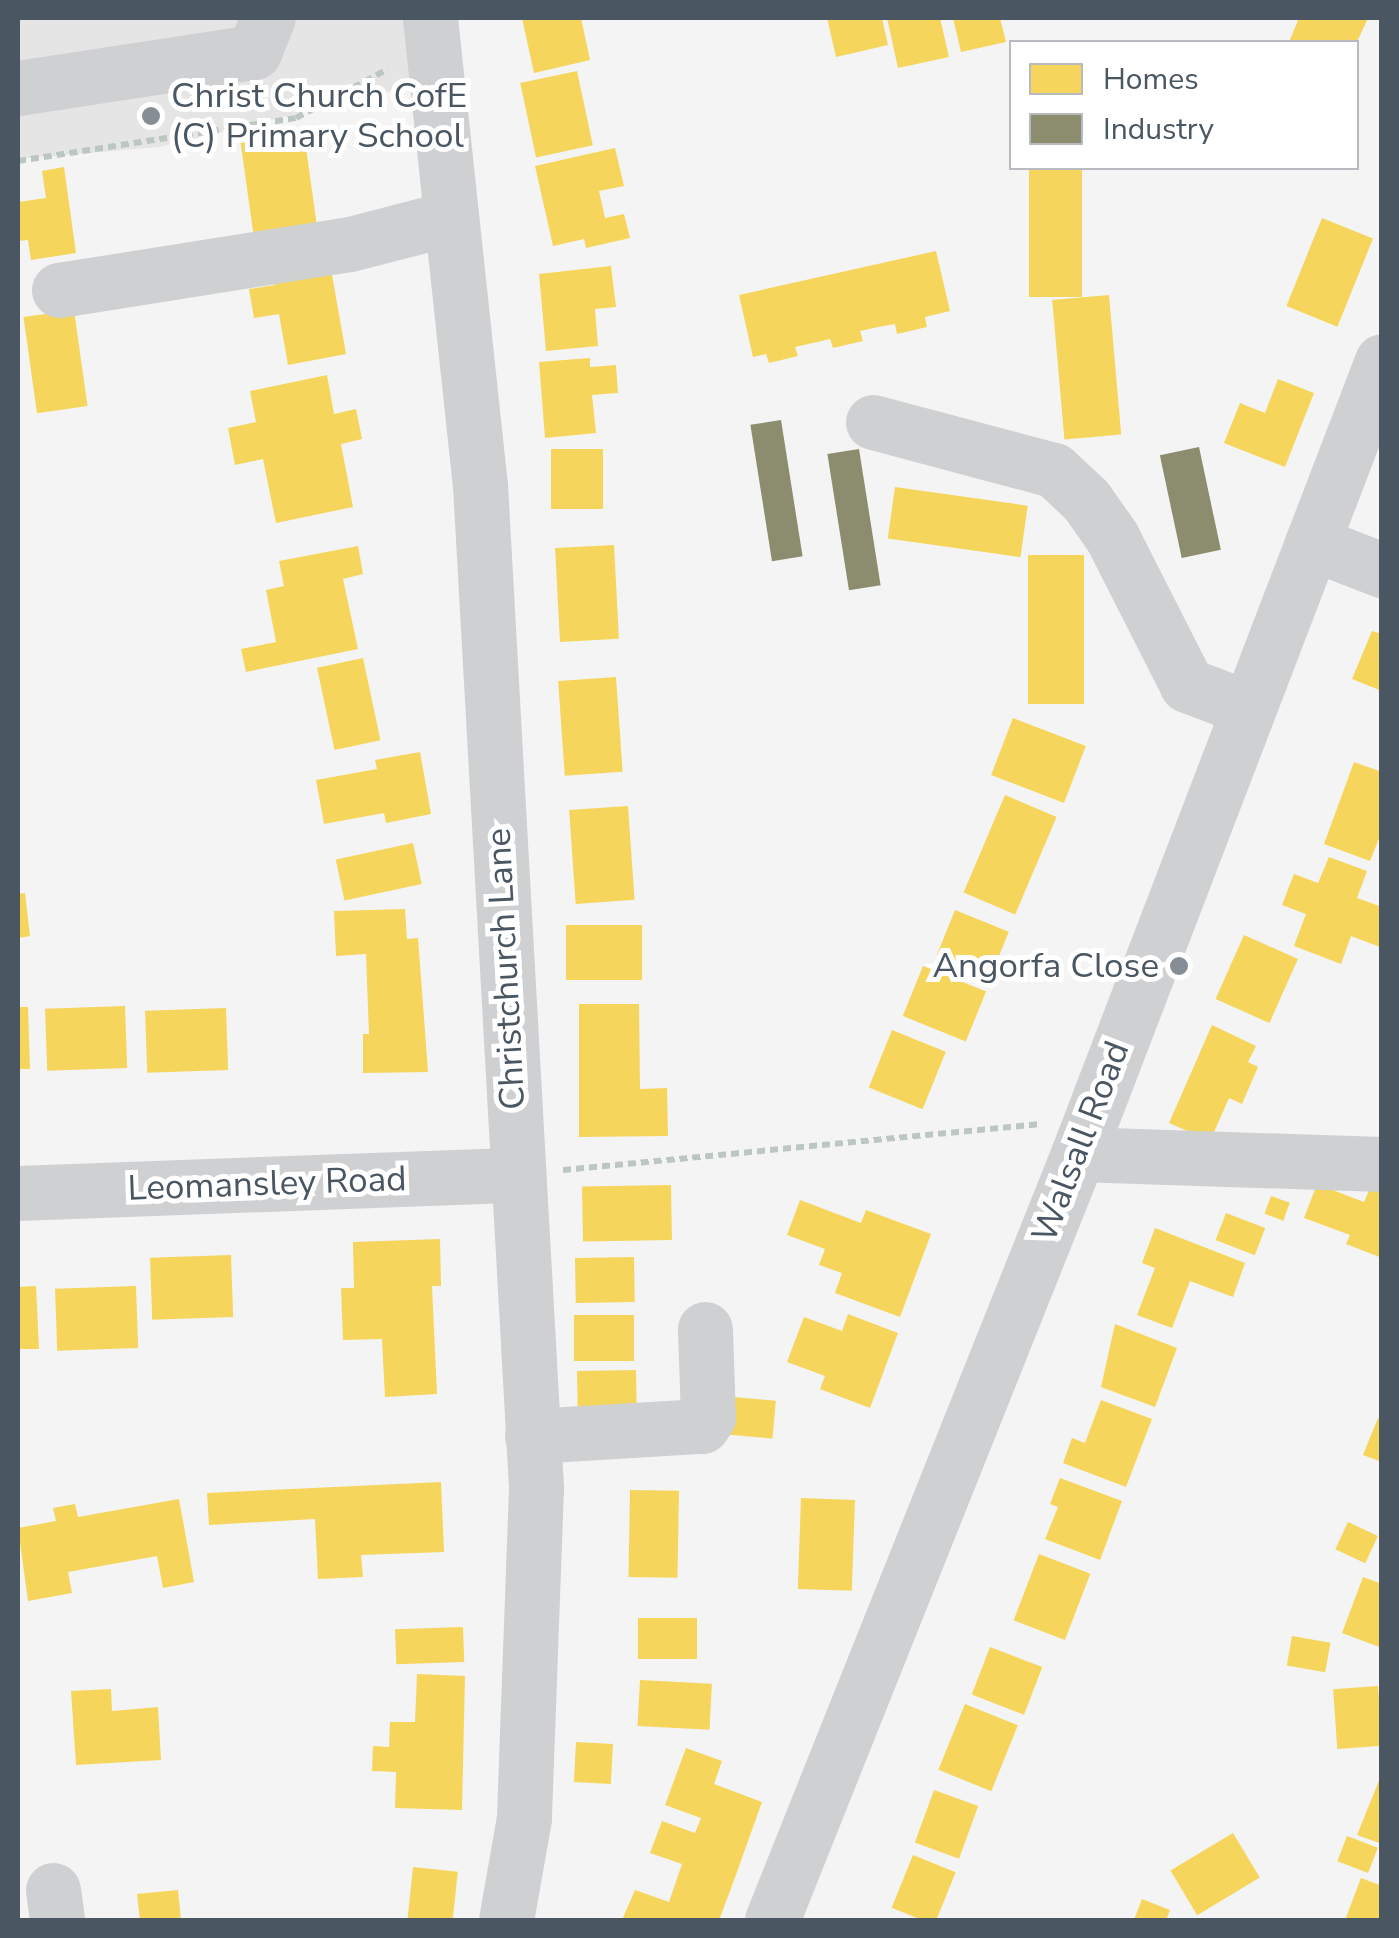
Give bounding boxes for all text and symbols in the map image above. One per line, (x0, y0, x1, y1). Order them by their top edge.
legend (1009, 40, 1359, 170)
text: Homes (1103, 59, 1199, 100)
place label: Christ Church CofE (C) Primary School (171, 75, 467, 157)
marker: Christ Church CofE (C) Primary School (140, 105, 162, 127)
text: Industry (1103, 109, 1214, 150)
street label: Christchurch Lane (478, 827, 534, 1111)
place label: Angorfa Close (933, 945, 1159, 987)
marker: Angorfa Close (1168, 955, 1190, 977)
street label: Walsall Road (1023, 1036, 1139, 1248)
street label: Leomansley Road (127, 1158, 407, 1210)

